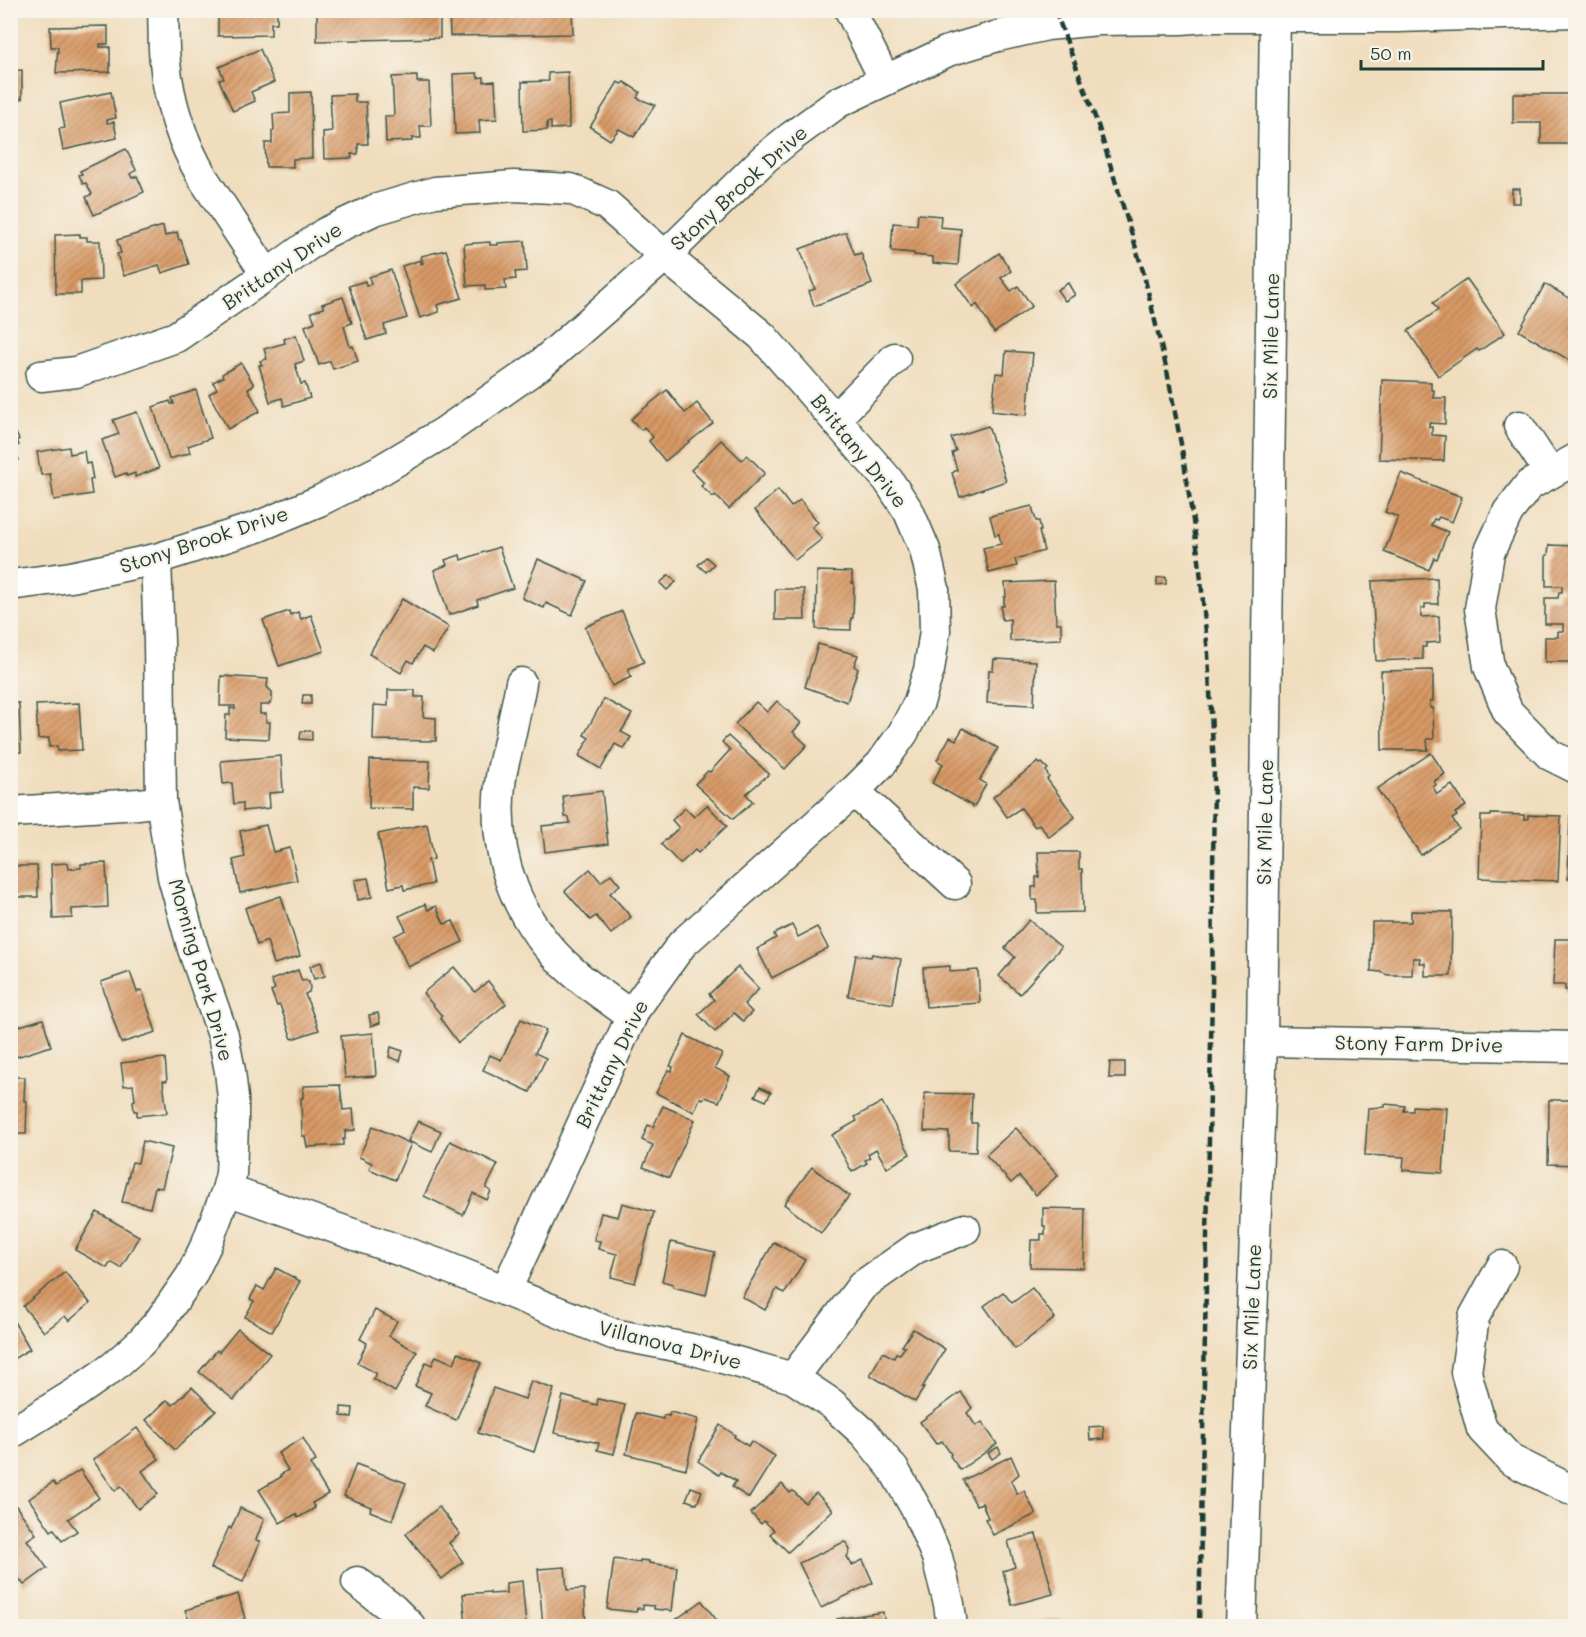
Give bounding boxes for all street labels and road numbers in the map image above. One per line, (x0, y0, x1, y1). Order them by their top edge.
street label: Stony Brook Drive (664, 119, 812, 256)
street label: Brittany Drive (216, 215, 347, 315)
street label: Six Mile Lane (1256, 273, 1284, 399)
street label: Brittany Drive (806, 388, 914, 513)
street label: Stony Brook Drive (116, 500, 291, 579)
street label: Six Mile Lane (1250, 759, 1278, 885)
street label: Morning Park Drive (163, 875, 240, 1064)
street label: Brittany Drive (569, 995, 653, 1132)
street label: Stony Farm Drive (1334, 1029, 1504, 1057)
street label: Six Mile Lane (1236, 1243, 1266, 1371)
street label: Villanova Drive (596, 1314, 745, 1374)

